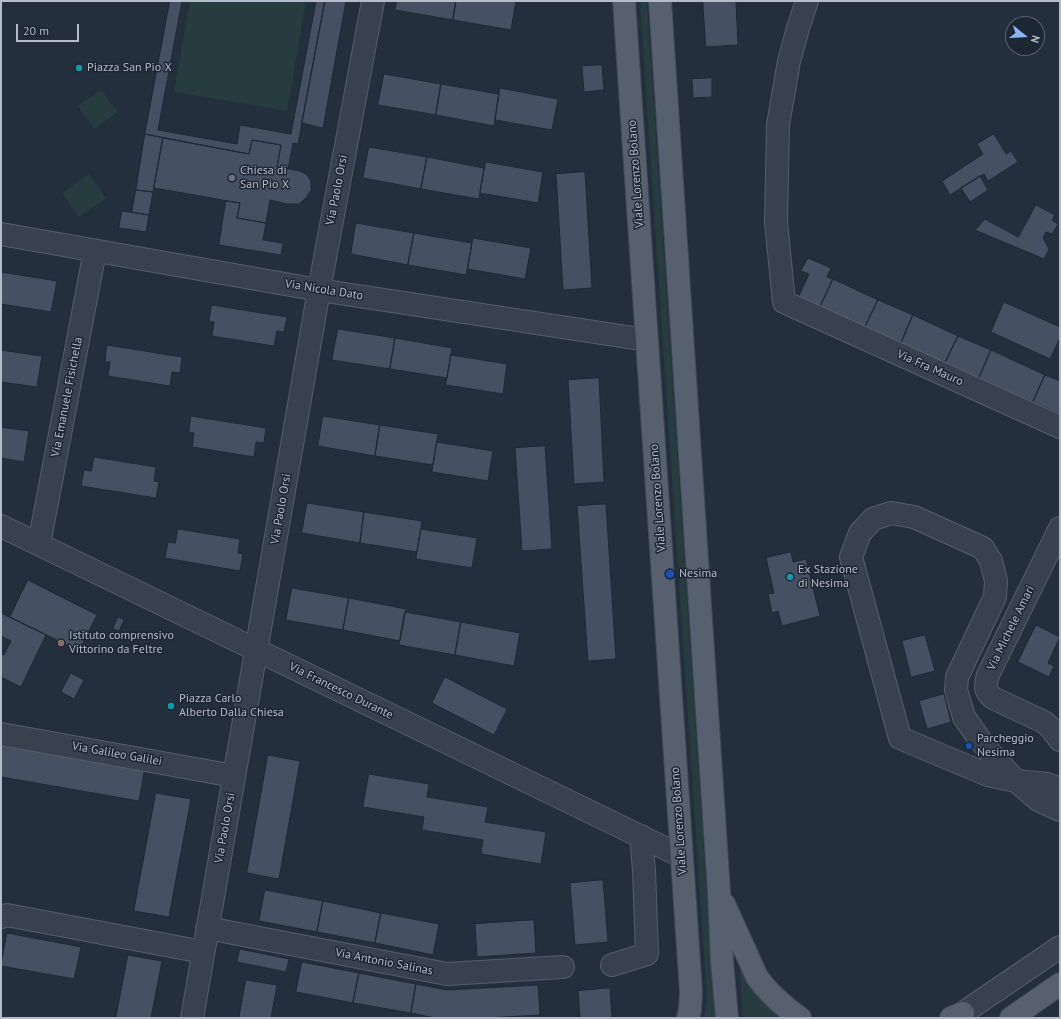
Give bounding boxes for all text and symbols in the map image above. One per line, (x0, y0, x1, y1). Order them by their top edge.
scale bar (18, 16, 81, 42)
north arrow (1005, 16, 1045, 56)
text: 20 m (23, 23, 49, 38)
text: N (1028, 34, 1043, 45)
place label: Piazza San Pio X (87, 61, 172, 75)
marker: Piazza San Pio X (74, 63, 84, 73)
street label: Viale Lorenzo Bolano (625, 120, 647, 228)
street label: Via Paolo Orsi (323, 154, 351, 226)
place label: Chiesa di San Pio X (240, 164, 289, 192)
marker: Chiesa di San Pio X (227, 173, 237, 183)
street label: Via Nicola Dato (284, 277, 364, 303)
street label: Via Emanuele Fisichella (48, 336, 86, 458)
street label: Via Fra Mauro (895, 347, 965, 389)
street label: Viale Lorenzo Bolano (647, 444, 669, 552)
street label: Via Paolo Orsi (268, 473, 294, 545)
place label: Ex Stazione di Nesima (798, 563, 858, 591)
place label: Nesima (679, 567, 717, 581)
marker: Nesima (664, 568, 676, 580)
marker: Ex Stazione di Nesima (785, 572, 795, 582)
street label: Via Michele Amari (984, 583, 1038, 673)
place label: Istituto comprensivo Vittorino da Feltre (69, 629, 174, 657)
marker: Istituto comprensivo Vittorino da Feltre (56, 638, 66, 648)
street label: Via Francesco Durante (287, 660, 395, 722)
place label: Piazza Carlo Alberto Dalla Chiesa (179, 692, 284, 720)
marker: Piazza Carlo Alberto Dalla Chiesa (166, 701, 176, 711)
place label: Parcheggio Nesima (977, 732, 1034, 760)
street label: Via Galileo Galilei (71, 739, 163, 769)
marker: Parcheggio Nesima (964, 741, 974, 751)
street label: Viale Lorenzo Bolano (668, 767, 690, 875)
street label: Via Paolo Orsi (212, 792, 238, 864)
street label: Via Antonio Salinas (334, 945, 434, 979)

